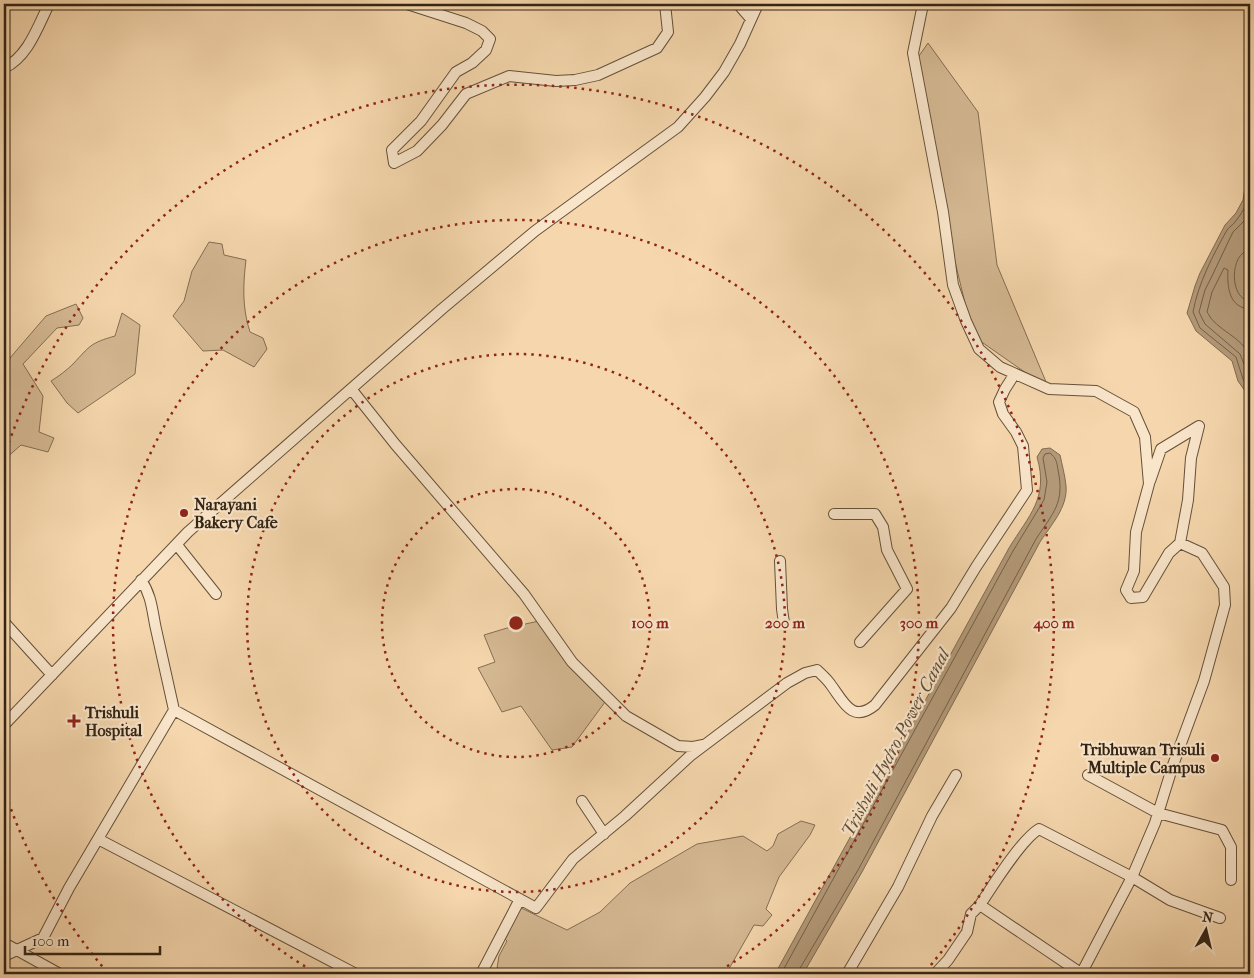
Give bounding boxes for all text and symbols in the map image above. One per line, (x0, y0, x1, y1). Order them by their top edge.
place label: Narayani Bakery Cafe (194, 495, 278, 533)
marker: Narayani Bakery Cafe (178, 507, 190, 519)
centre of rings (507, 614, 525, 632)
text: 100 m (631, 614, 669, 632)
text: 200 m (765, 614, 805, 632)
text: 300 m (900, 614, 939, 632)
text: 400 m (1032, 614, 1075, 632)
water label: Trishuli Hydro Power Canal (838, 643, 956, 840)
place label: Trishuli Hospital (84, 703, 143, 741)
marker: Trishuli Hospital (67, 714, 81, 728)
place label: Tribhuwan Trisuli Multiple Campus (1080, 740, 1205, 778)
marker: Tribhuwan Trisuli Multiple Campus (1209, 752, 1221, 764)
north arrow (1182, 906, 1232, 956)
text: N (1201, 908, 1215, 927)
scale bar (25, 923, 160, 955)
text: 100 m (32, 932, 70, 950)

